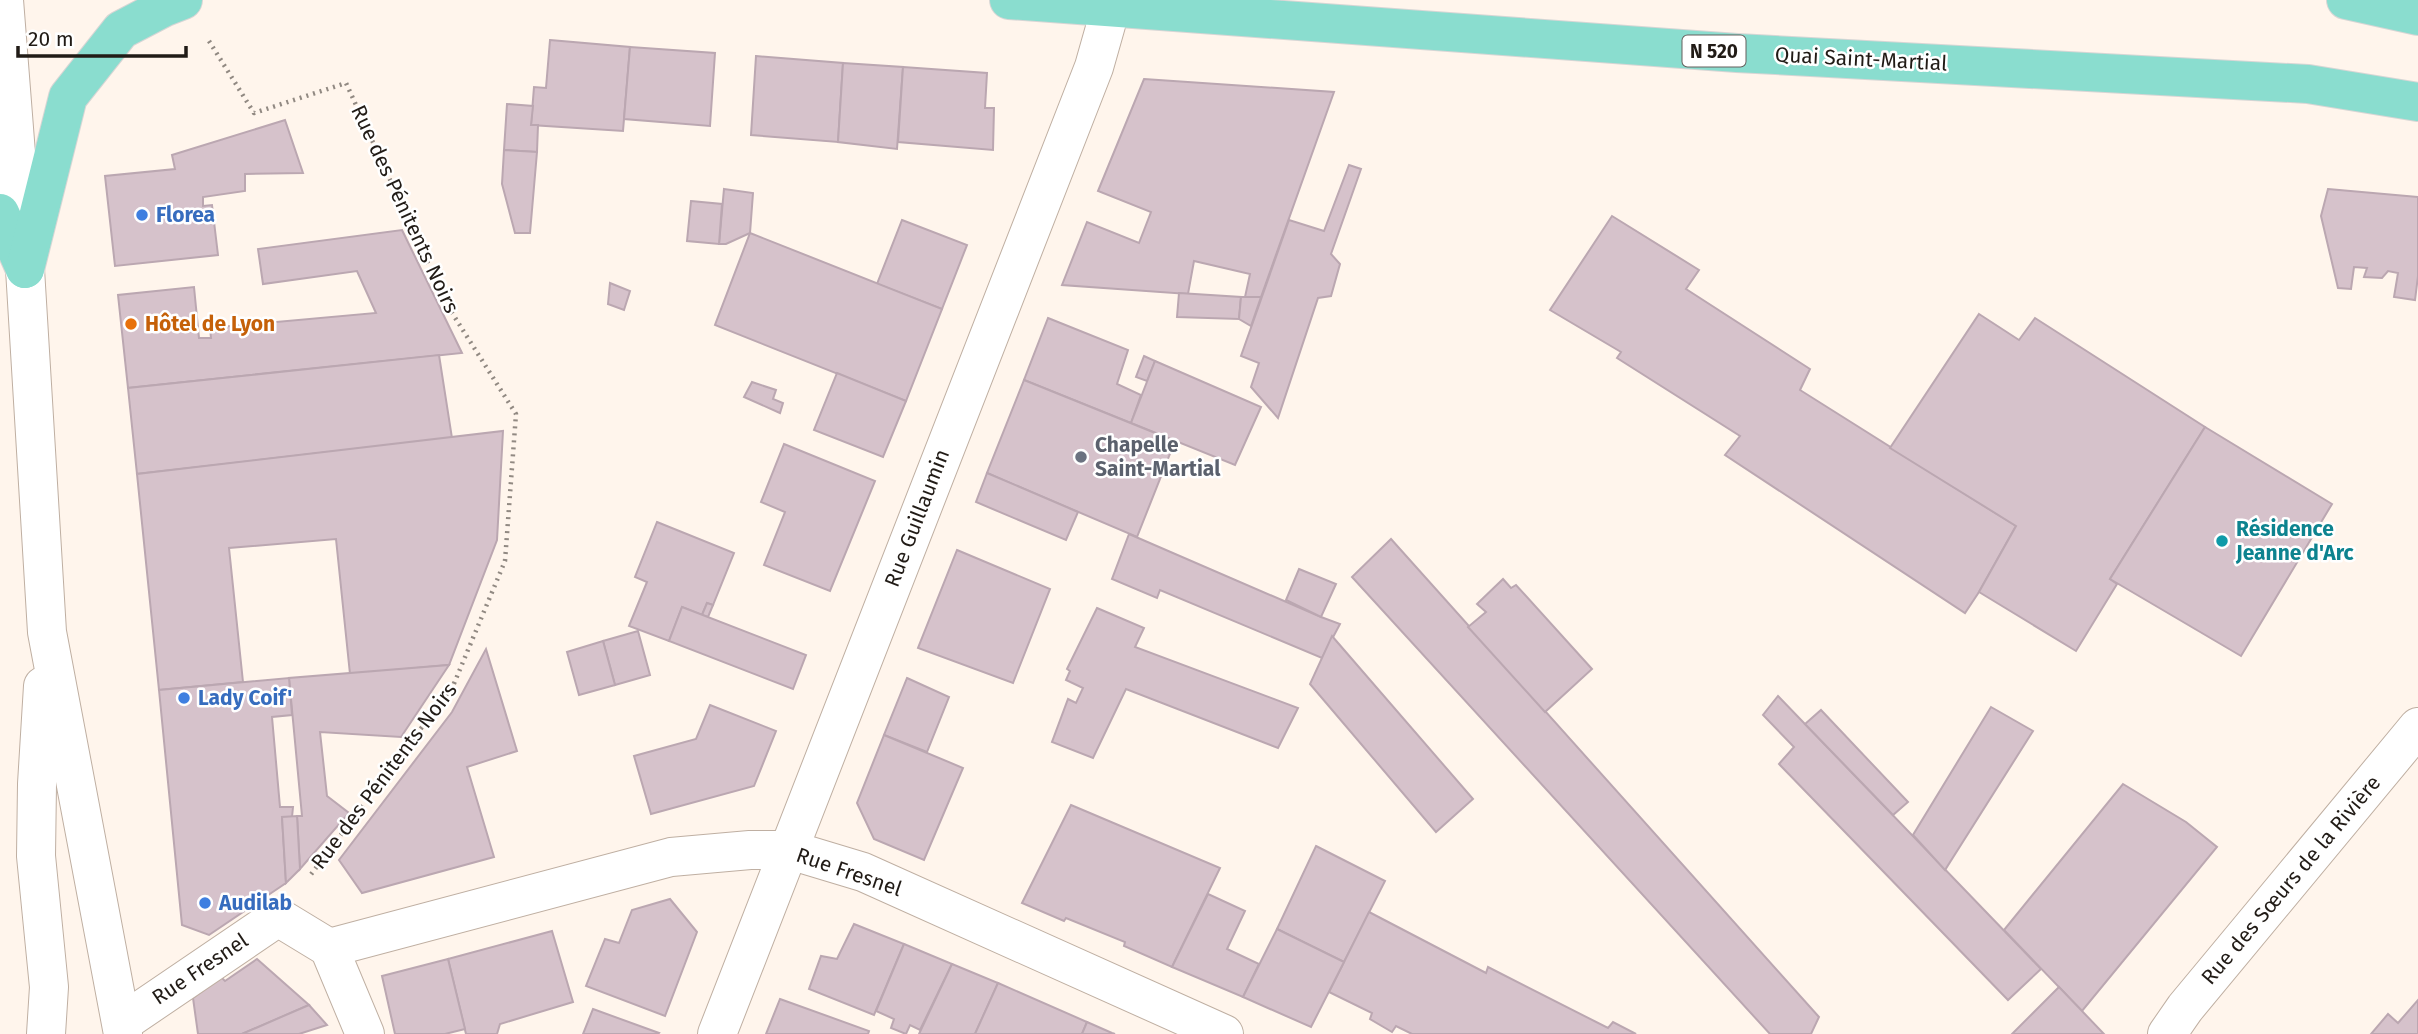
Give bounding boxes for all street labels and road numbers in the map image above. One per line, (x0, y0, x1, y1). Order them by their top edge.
road number: N 520 (1682, 36, 1746, 66)
street label: Quai Saint-Martial (1774, 41, 1948, 77)
street label: Rue des Pénitents Noirs (345, 101, 465, 317)
street label: Rue Guillaumin (879, 445, 955, 591)
street label: Rue des Pénitents Noirs (305, 678, 463, 874)
street label: Rue des Sœurs de la Rivière (2196, 770, 2386, 990)
street label: Rue Fresnel (793, 842, 905, 902)
street label: Rue Fresnel (147, 927, 253, 1011)

